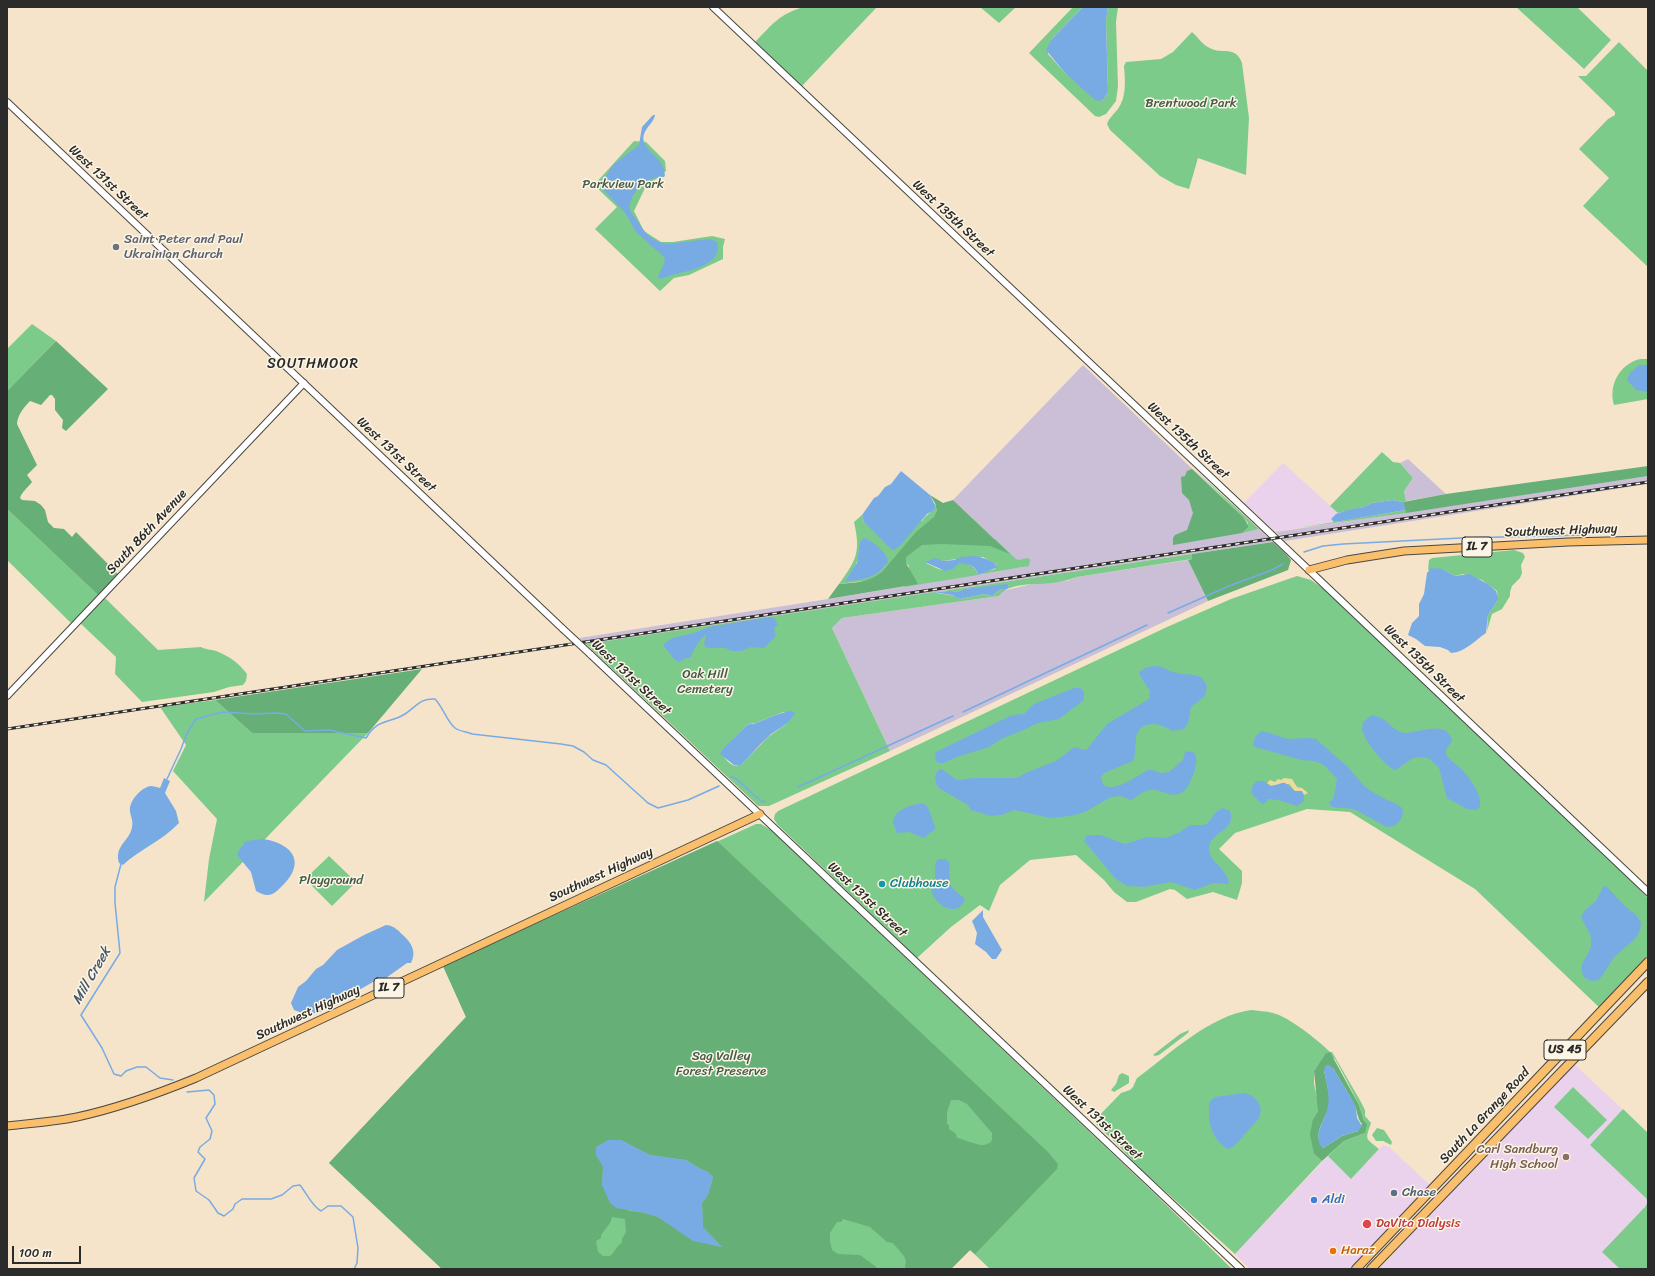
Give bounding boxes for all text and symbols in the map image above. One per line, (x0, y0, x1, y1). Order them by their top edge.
park label: Brentwood Park (1145, 96, 1237, 112)
street label: West 131st Street (65, 142, 151, 224)
park label: Parkview Park (582, 177, 664, 193)
street label: West 135th Street (909, 177, 997, 261)
place label: Saint Peter and Paul Ukrainian Church (124, 232, 243, 263)
marker: Saint Peter and Paul Ukrainian Church (111, 242, 121, 252)
district label: SOUTHMOOR (267, 356, 359, 372)
street label: West 135th Street (1144, 399, 1232, 483)
street label: West 131st Street (353, 414, 439, 496)
street label: South 86th Avenue (104, 486, 190, 578)
street label: Southwest Highway (1504, 521, 1618, 541)
road number: IL 7 (1462, 537, 1492, 557)
street label: West 135th Street (1380, 622, 1468, 706)
street label: West 131st Street (588, 637, 674, 719)
park label: Oak Hill Cemetery (677, 667, 733, 698)
street label: Southwest Highway (547, 844, 655, 906)
street label: West 131st Street (824, 859, 910, 941)
park label: Playground (299, 873, 363, 889)
place label: Clubhouse (890, 876, 949, 892)
marker: Clubhouse (877, 879, 887, 889)
water label: Mill Creek (69, 944, 115, 1008)
road number: IL 7 (374, 978, 404, 998)
street label: Southwest Highway (254, 982, 362, 1044)
road number: US 45 (1544, 1040, 1586, 1060)
park label: Sag Valley Forest Preserve (676, 1049, 766, 1080)
street label: South La Grange Road (1437, 1065, 1533, 1167)
street label: West 131st Street (1059, 1082, 1145, 1164)
place label: Carl Sandburg High School (1477, 1142, 1558, 1173)
marker: Carl Sandburg High School (1561, 1152, 1571, 1162)
place label: Chase (1402, 1185, 1436, 1201)
marker: Chase (1389, 1188, 1399, 1198)
place label: Aldi (1322, 1192, 1345, 1208)
marker: Aldi (1309, 1195, 1319, 1205)
place label: DaVita Dialysis (1376, 1216, 1460, 1232)
marker: DaVita Dialysis (1361, 1218, 1373, 1230)
scale bar (14, 1238, 83, 1264)
text: 100 m (19, 1242, 52, 1264)
place label: Haraz (1341, 1243, 1375, 1259)
marker: Haraz (1328, 1246, 1338, 1256)

